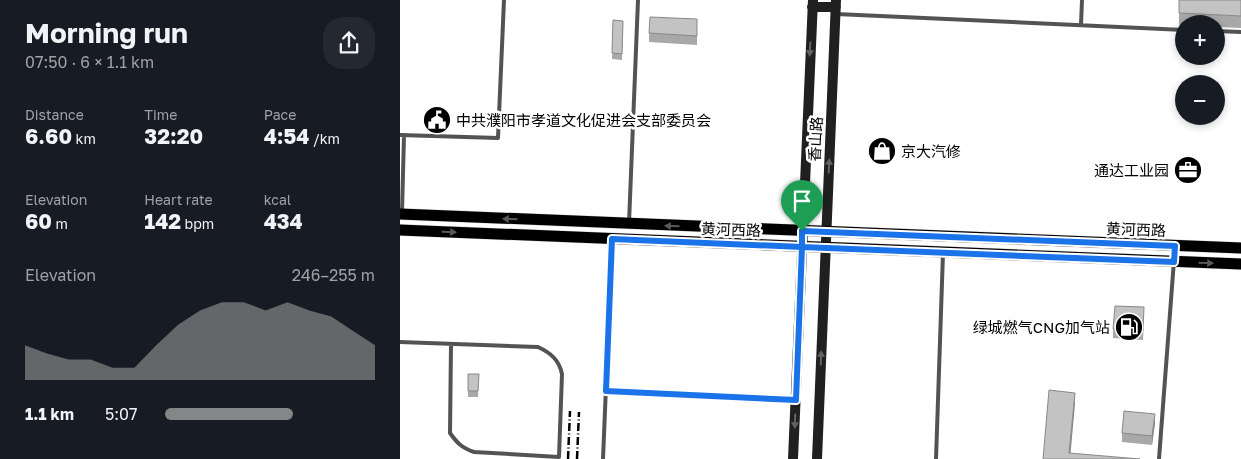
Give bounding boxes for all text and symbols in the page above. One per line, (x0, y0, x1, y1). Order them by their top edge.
map controls (1175, 15, 1225, 125)
button: + (1175, 15, 1225, 65)
text: Morning run (25, 16, 188, 49)
button: share (323, 17, 375, 69)
one-way arrow (806, 41, 814, 57)
text: 07:50 · 6 × 1.1 km (25, 52, 154, 72)
button: − (1175, 75, 1225, 125)
public building icon: 中共濮阳市孝道文化促进会支部委员会 (422, 105, 452, 135)
text: Distance (25, 106, 84, 123)
text: Time (144, 106, 177, 123)
text: Pace (264, 106, 296, 123)
place label: 中共濮阳市孝道文化促进会支部委员会 (456, 111, 711, 129)
street label: 香山路 (805, 116, 825, 162)
text: 6.60 (25, 123, 72, 149)
text: 32:20 (144, 123, 203, 149)
text: 4:54 (264, 123, 309, 149)
text: km (72, 130, 96, 147)
text: /km (309, 130, 340, 147)
shop icon: 京大汽修 (867, 136, 897, 166)
place label: 京大汽修 (901, 142, 961, 160)
office icon: 通达工业园 (1173, 155, 1203, 185)
one-way arrow (825, 158, 833, 174)
place label: 通达工业园 (1094, 161, 1169, 179)
pin (781, 180, 823, 231)
icon: arrive (788, 187, 816, 215)
text: Elevation (25, 191, 87, 208)
text: Heart rate (144, 191, 213, 208)
text: kcal (264, 191, 291, 208)
text: 60 (25, 208, 52, 234)
text: 142 (144, 208, 181, 234)
text: 434 (264, 208, 303, 234)
one-way arrow (502, 214, 518, 222)
text: m (52, 215, 68, 232)
text: bpm (181, 215, 214, 232)
street label: 黄河西路 (701, 219, 761, 239)
street label: 黄河西路 (1106, 219, 1166, 239)
one-way arrow (664, 221, 680, 229)
one-way arrow (441, 228, 457, 236)
one-way arrow (1198, 259, 1214, 267)
text: Elevation (25, 265, 96, 285)
text: 246–255 m (292, 265, 375, 285)
fuel station icon: 绿城燃气CNG加气站 (1114, 312, 1144, 342)
place label: 绿城燃气CNG加气站 (973, 318, 1110, 336)
one-way arrow (817, 350, 825, 366)
text: 1.1 km (25, 404, 74, 424)
text: 5:07 (105, 404, 137, 424)
one-way arrow (790, 413, 798, 429)

